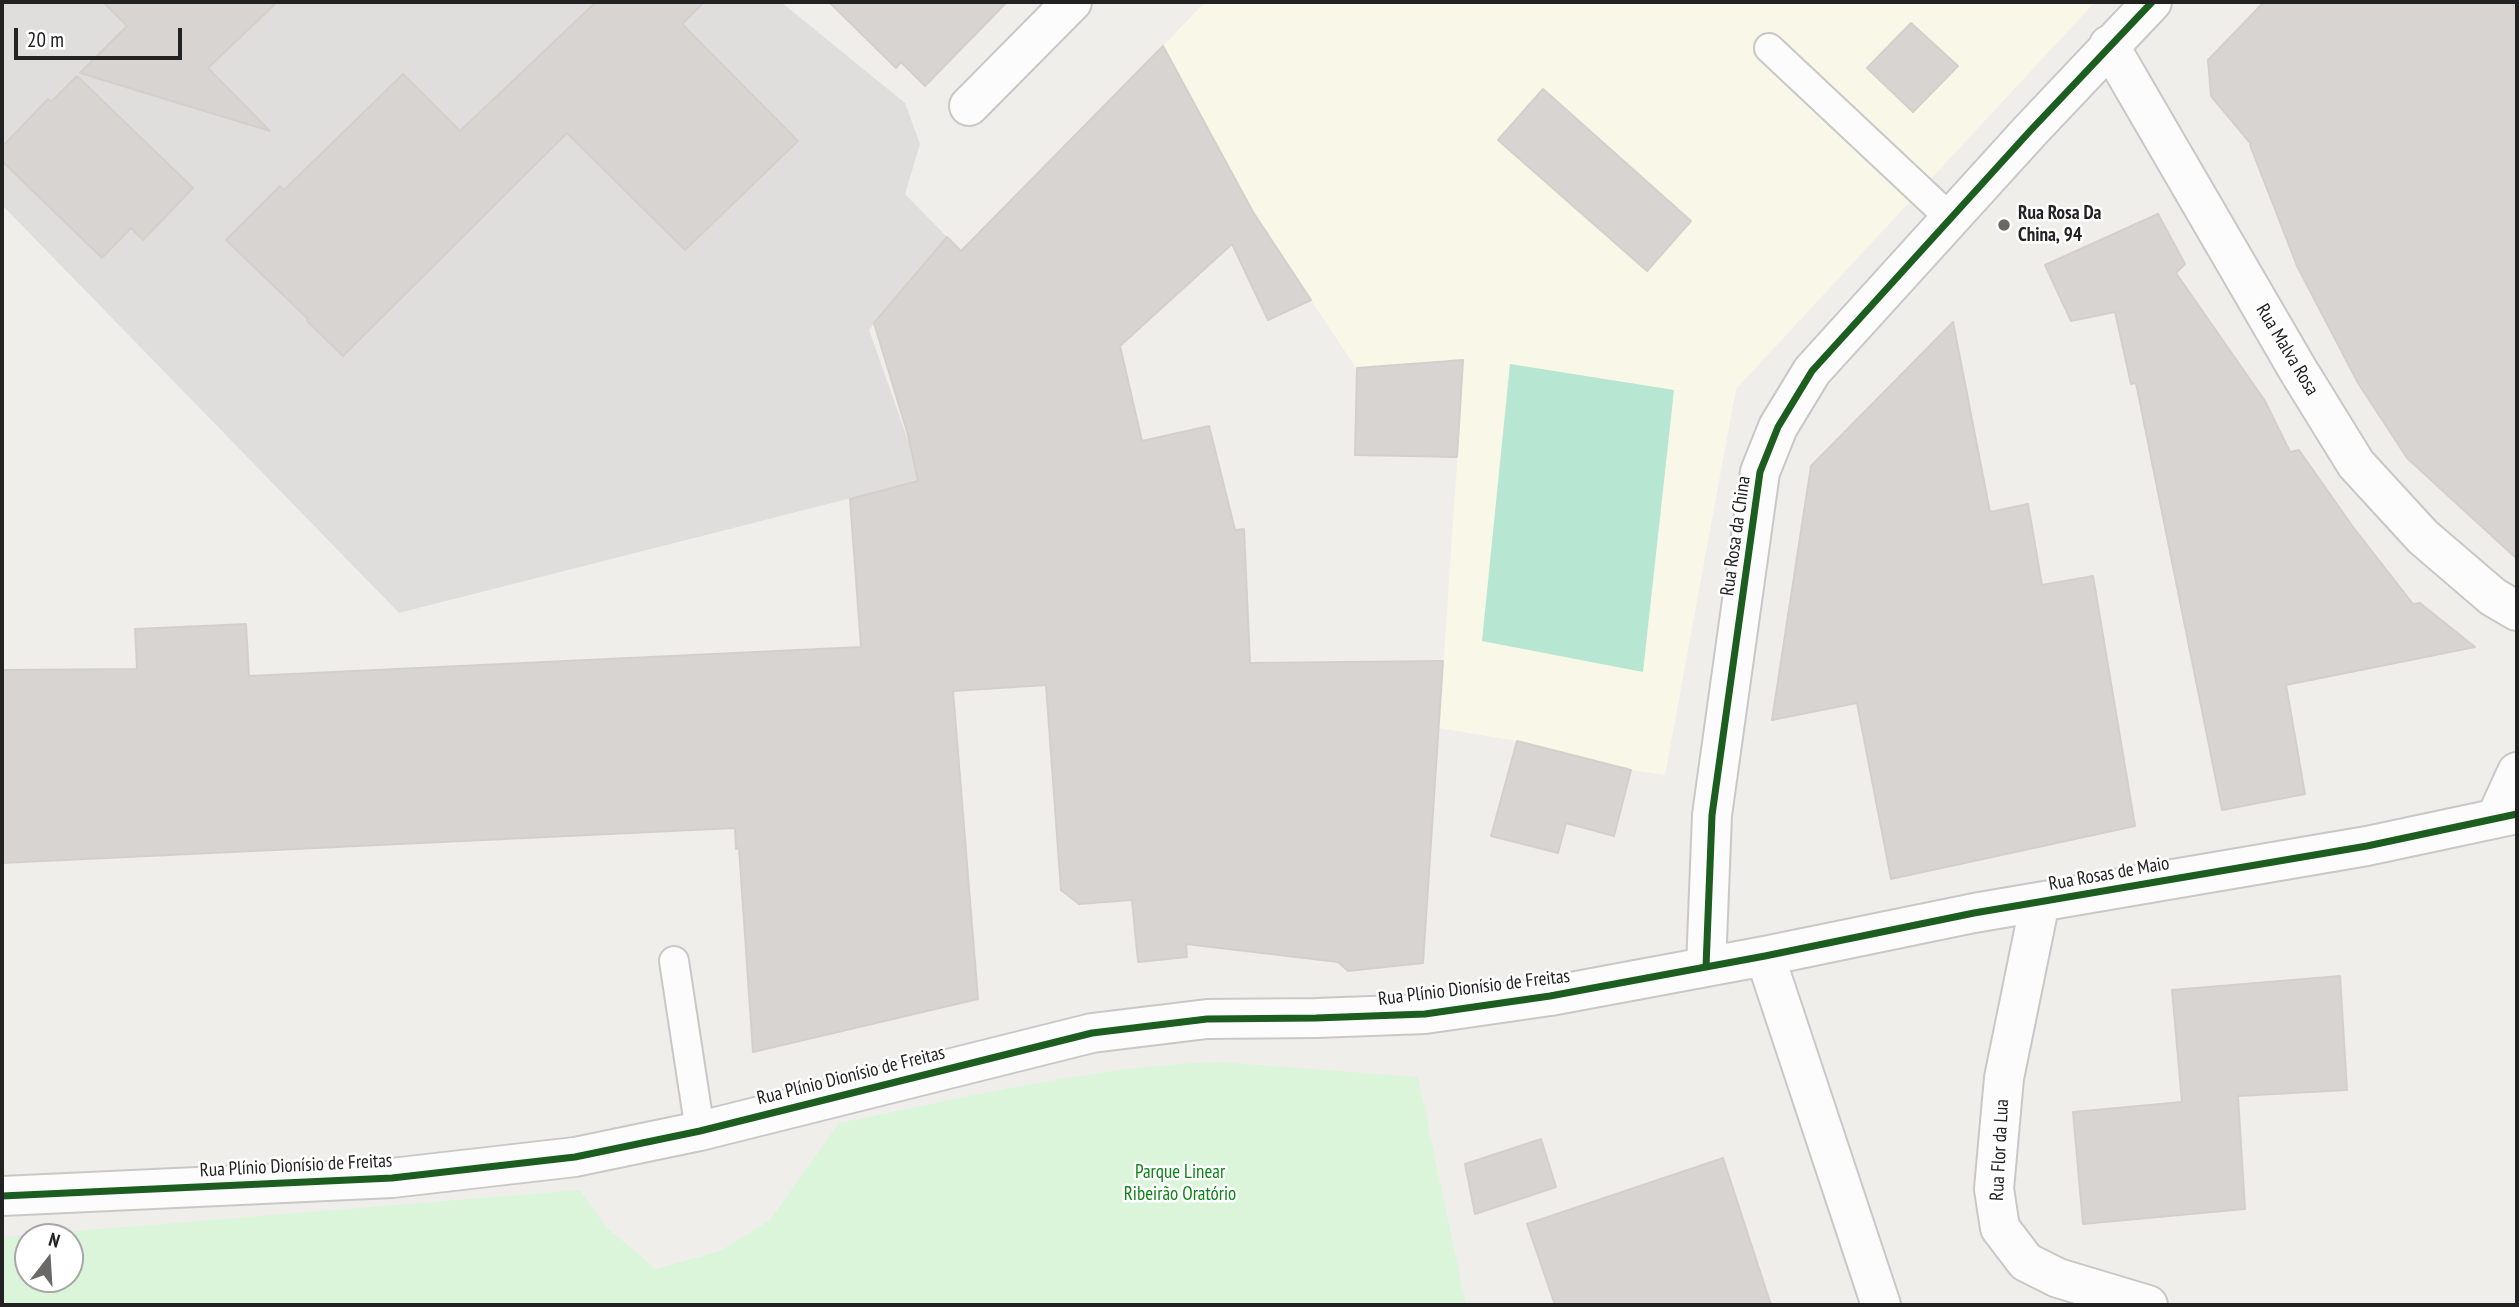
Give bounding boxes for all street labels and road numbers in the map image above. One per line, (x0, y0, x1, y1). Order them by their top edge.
street label: Rua Malva Rosa (2251, 300, 2323, 400)
street label: Rua Rosa da China (1716, 475, 1756, 597)
street label: Rua Rosas de Maio (2047, 852, 2171, 896)
street label: Rua Plínio Dionísio de Freitas (1377, 965, 1571, 1011)
street label: Rua Plínio Dionísio de Freitas (755, 1042, 947, 1110)
street label: Rua Flor da Lua (1986, 1098, 2014, 1202)
street label: Rua Plínio Dionísio de Freitas (199, 1150, 393, 1182)

